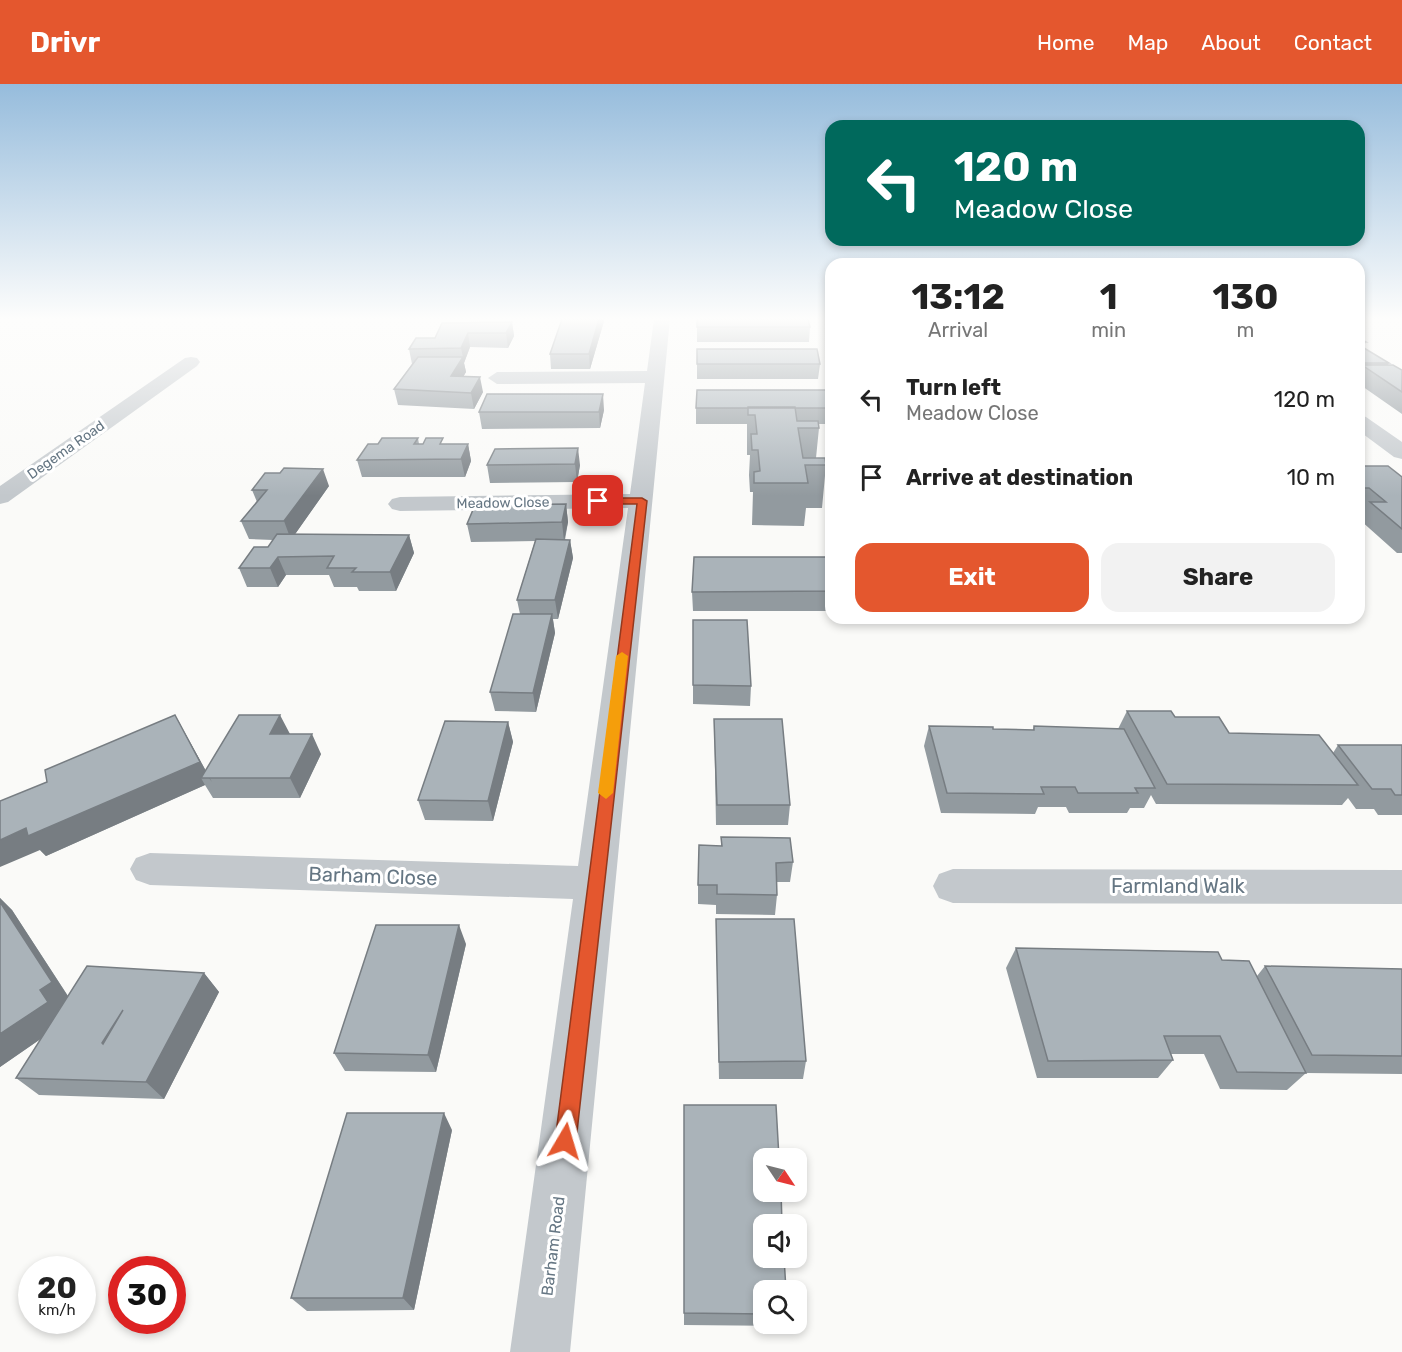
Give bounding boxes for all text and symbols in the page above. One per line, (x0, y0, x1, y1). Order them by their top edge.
text: Drivr (30, 26, 100, 59)
text: Home (1037, 30, 1094, 55)
text: Map (1127, 30, 1168, 55)
text: About (1201, 30, 1261, 55)
text: Contact (1294, 30, 1372, 55)
text: 120 m (954, 142, 1078, 192)
icon: left (855, 144, 933, 222)
text: Meadow Close (954, 193, 1133, 225)
text: 13:12 (911, 275, 1005, 318)
text: 1 (1100, 275, 1118, 318)
text: 130 (1212, 275, 1279, 318)
text: Arrival (928, 318, 988, 342)
text: min (1091, 318, 1126, 342)
text: m (1237, 318, 1254, 342)
text: Turn left (906, 374, 1001, 401)
icon: left (855, 383, 888, 416)
text: 120 m (1274, 386, 1335, 413)
text: Meadow Close (906, 401, 1039, 425)
street label: Degema Road (24, 417, 108, 483)
icon: arrive (855, 461, 888, 494)
text: Arrive at destination (906, 464, 1133, 491)
text: 10 m (1287, 464, 1335, 491)
pin (572, 475, 623, 526)
icon: arrive (581, 484, 614, 517)
street label: Meadow Close (456, 494, 550, 512)
button: Exit (855, 543, 1089, 612)
button: Share (1101, 543, 1335, 612)
street label: Barham Close (308, 862, 438, 890)
street label: Farmland Walk (1111, 874, 1246, 898)
position arrow (533, 1109, 597, 1173)
north arrow (753, 1148, 807, 1202)
map controls (753, 1148, 807, 1334)
street label: Barham Road (537, 1195, 569, 1297)
button: sound (753, 1214, 807, 1268)
speed limit sign: 30 (108, 1256, 186, 1334)
text: 20 (37, 1270, 77, 1306)
button: search (753, 1280, 807, 1334)
text: km/h (38, 1301, 76, 1319)

